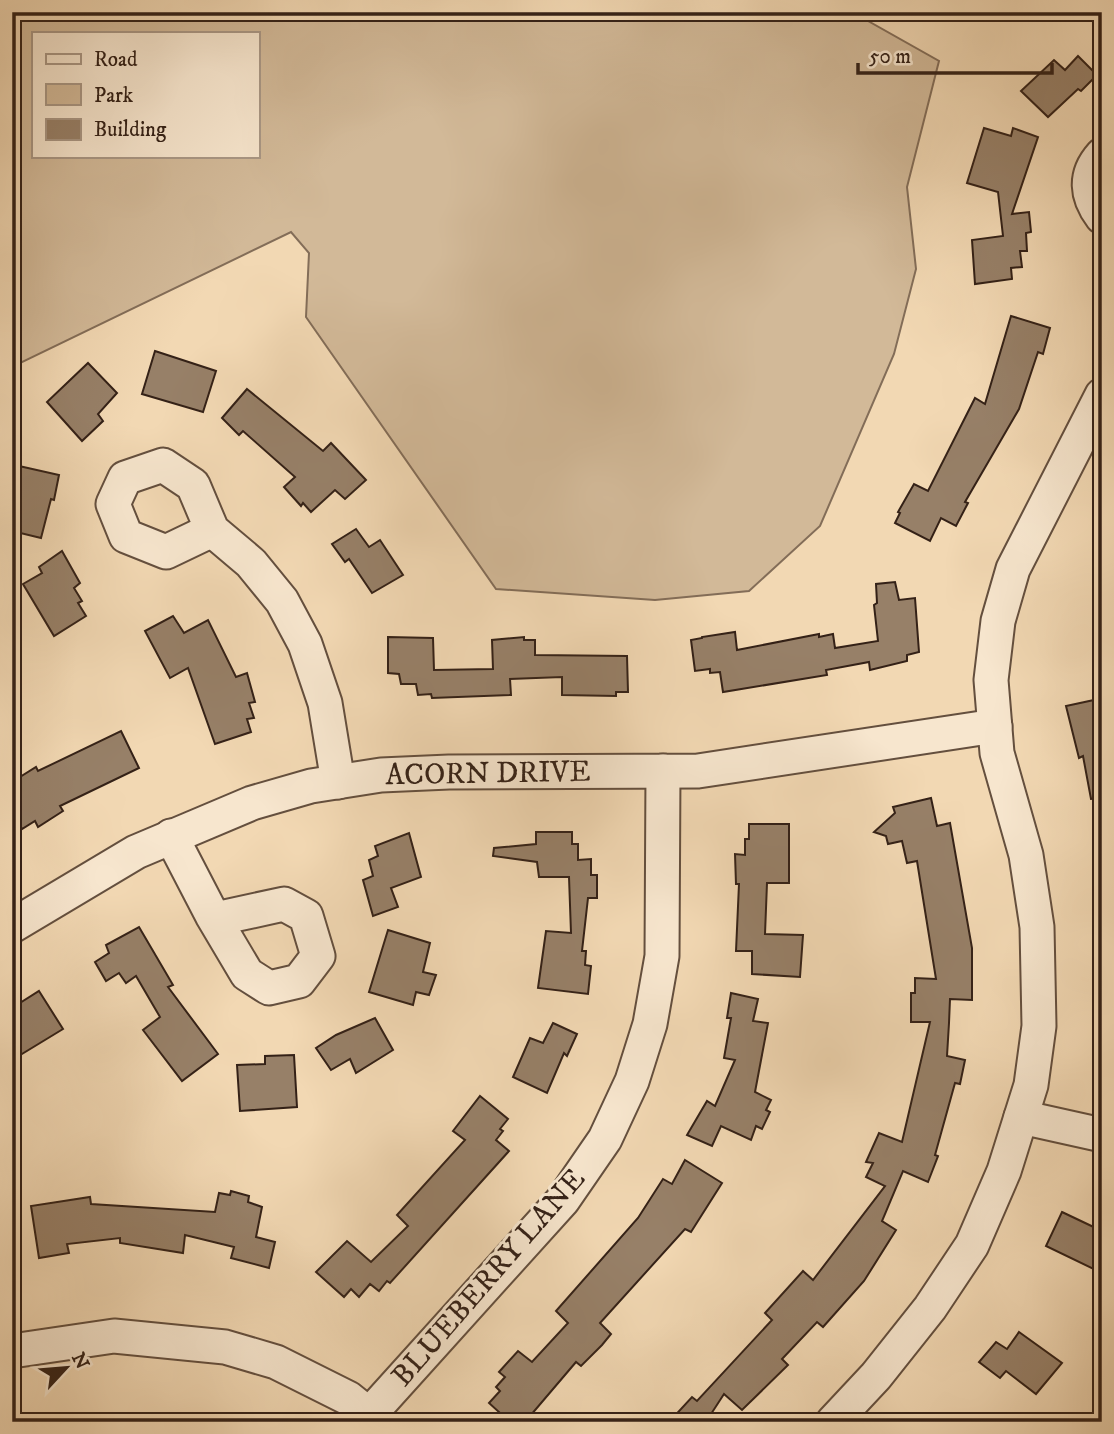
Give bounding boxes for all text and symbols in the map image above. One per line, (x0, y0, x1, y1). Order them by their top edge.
legend (32, 32, 259, 158)
scale bar (858, 32, 1053, 76)
text: 50 m (869, 44, 911, 70)
text: Road (94, 47, 138, 73)
text: Park (94, 83, 134, 109)
text: Building (94, 117, 167, 143)
street label: ACORN DRIVE (385, 754, 591, 794)
street label: BLUEBERRY LANE (384, 1161, 594, 1395)
north arrow (32, 1332, 102, 1402)
text: N (66, 1349, 94, 1374)

